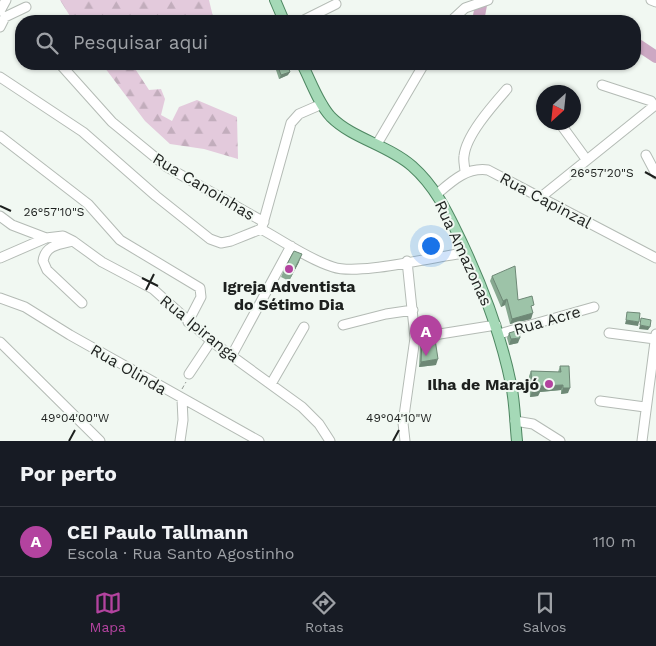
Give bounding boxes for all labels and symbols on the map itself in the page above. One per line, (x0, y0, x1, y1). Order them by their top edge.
north arrow (536, 85, 581, 130)
street label: Rua Canoinhas (149, 149, 258, 224)
text: 26°57'20"S (570, 166, 634, 180)
street label: Rua Capinzal (497, 168, 595, 233)
street label: Rua Amazonas (431, 197, 496, 309)
text: 26°57'10"S (23, 205, 85, 219)
your location (418, 233, 444, 259)
marker: Igreja Adventista do Sétimo Dia (283, 263, 295, 275)
place label: Igreja Adventista do Sétimo Dia (222, 277, 356, 314)
street label: Rua Ipiranga (156, 291, 243, 366)
street label: Rua Acre (511, 302, 583, 339)
pin: A (410, 315, 442, 356)
street label: Rua Olinda (87, 340, 170, 399)
place label: Ilha de Marajó (427, 375, 539, 394)
marker: Ilha de Marajó (543, 378, 555, 390)
text: 49°04'00"W (41, 411, 110, 425)
text: 49°04'10"W (366, 411, 432, 425)

